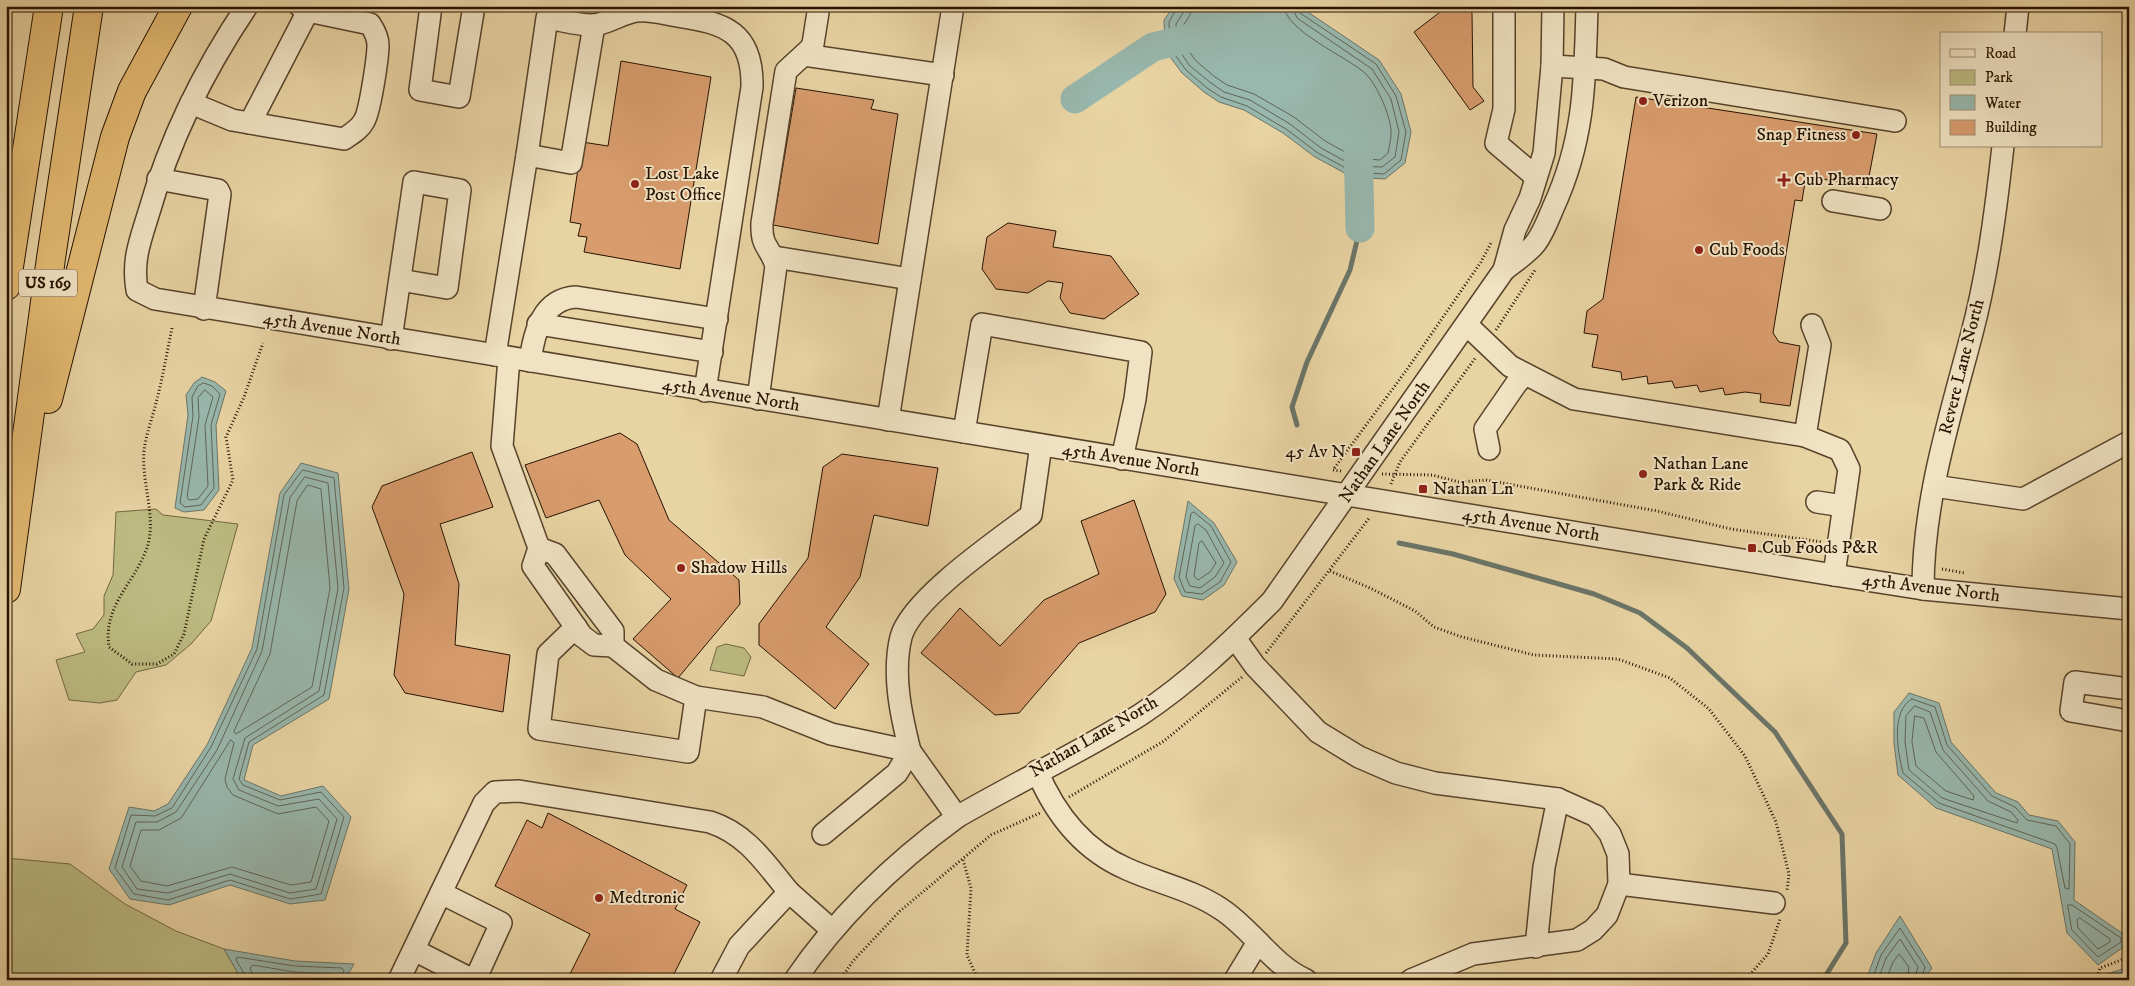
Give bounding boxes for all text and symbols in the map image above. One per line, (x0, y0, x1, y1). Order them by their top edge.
legend (1940, 32, 2102, 148)
text: Road (1985, 44, 2017, 63)
text: Park (1985, 68, 2014, 87)
place label: Verizon (1652, 90, 1709, 112)
text: Water (1984, 94, 2021, 113)
marker: Verizon (1637, 95, 1649, 107)
text: Building (1985, 118, 2037, 137)
place label: Snap Fitness (1756, 124, 1846, 146)
marker: Snap Fitness (1850, 129, 1862, 141)
place label: Lost Lake Post Office (645, 163, 722, 206)
place label: Cub Pharmacy (1794, 169, 1899, 191)
marker: Cub Pharmacy (1778, 174, 1790, 186)
marker: Lost Lake Post Office (629, 178, 641, 190)
place label: Cub Foods (1709, 239, 1785, 261)
marker: Cub Foods (1693, 244, 1705, 256)
road number: US 169 (19, 270, 77, 296)
street label: Revere Lane North (1935, 296, 1990, 437)
street label: 45th Avenue North (262, 307, 403, 351)
street label: 45th Avenue North (661, 373, 802, 417)
street label: Nathan Lane North (1335, 376, 1436, 507)
street label: 45th Avenue North (1061, 438, 1202, 482)
place label: 45 Av N (1285, 441, 1346, 463)
marker: 45 Av N (1350, 446, 1362, 458)
place label: Nathan Lane Park & Ride (1653, 453, 1749, 496)
marker: Nathan Lane Park & Ride (1637, 468, 1649, 480)
place label: Nathan Ln (1433, 478, 1514, 500)
marker: Nathan Ln (1417, 483, 1429, 495)
street label: 45th Avenue North (1461, 503, 1602, 547)
place label: Cub Foods P&R (1762, 537, 1878, 559)
marker: Cub Foods P&R (1746, 542, 1758, 554)
place label: Shadow Hills (691, 557, 787, 579)
marker: Shadow Hills (675, 562, 687, 574)
street label: 45th Avenue North (1861, 569, 2002, 607)
street label: Nathan Lane North (1026, 691, 1162, 783)
place label: Medtronic (609, 887, 685, 909)
marker: Medtronic (593, 892, 605, 904)

